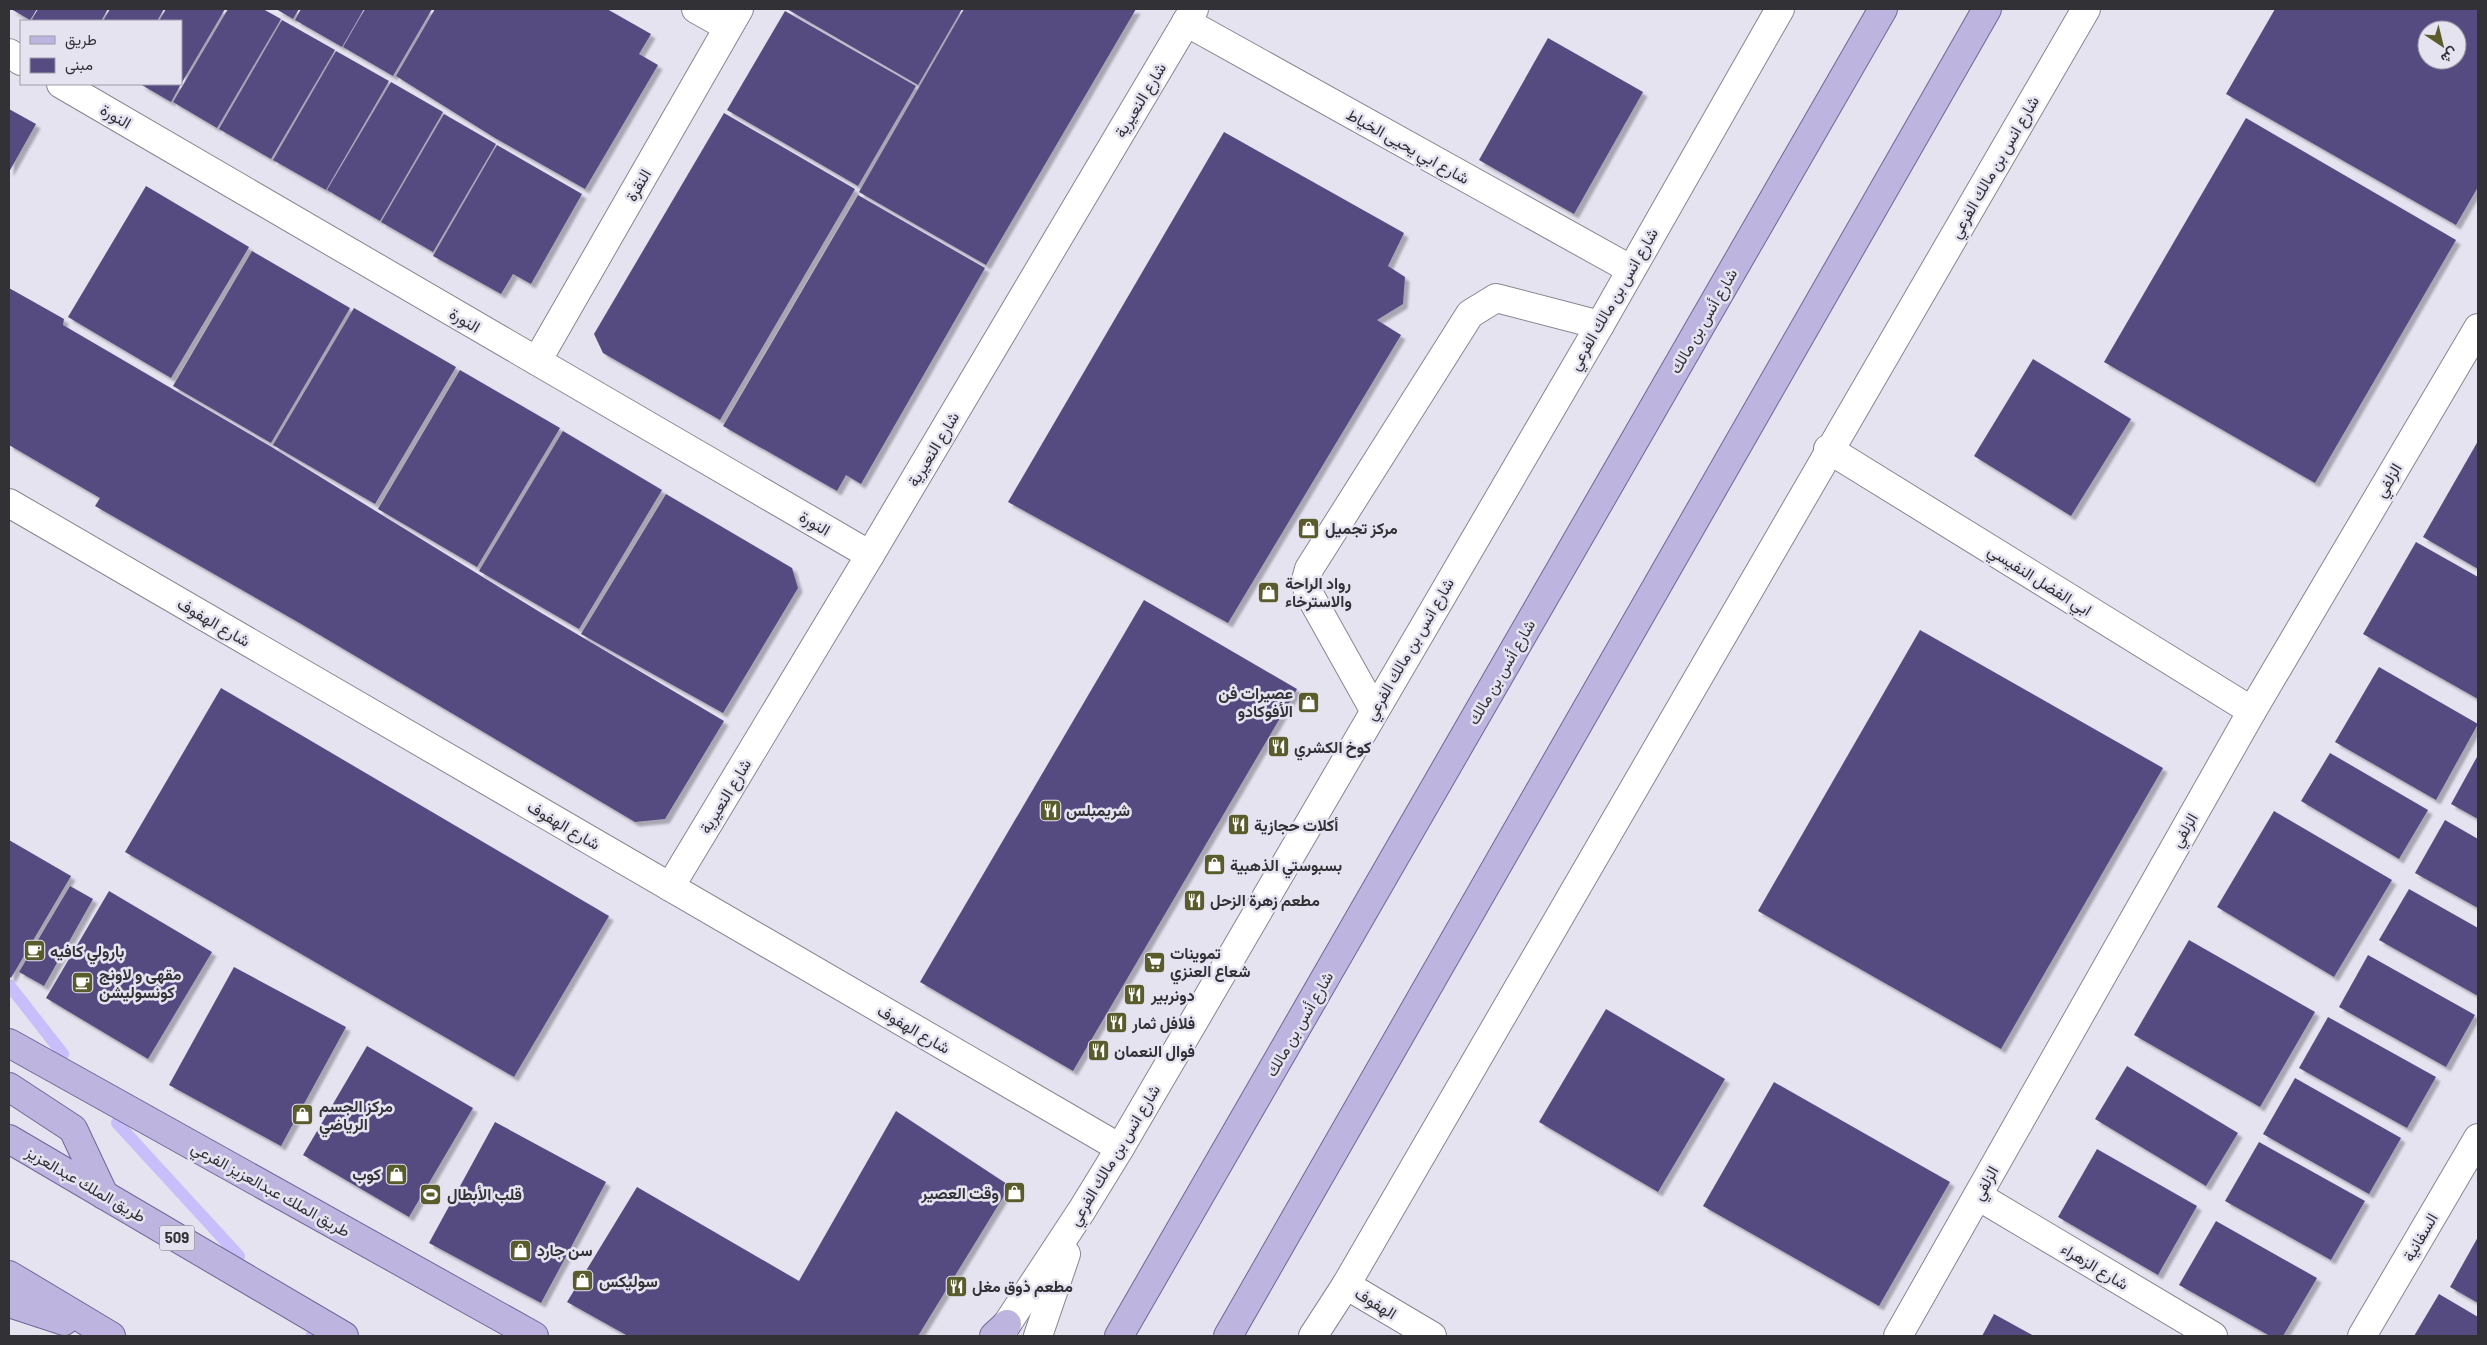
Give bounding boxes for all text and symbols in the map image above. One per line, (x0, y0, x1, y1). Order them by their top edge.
legend (20, 20, 182, 85)
north arrow (2417, 20, 2467, 70)
text: طريق (65, 30, 97, 50)
text: ش (2437, 43, 2462, 68)
text: مبنى (65, 55, 93, 75)
street label: شارع النعيرية (1110, 59, 1172, 142)
street label: شارع انس بن مالك الفرعي (1945, 92, 2046, 244)
street label: النورة (96, 99, 135, 134)
street label: شارع ابي يحيى الخياط (1341, 104, 1473, 192)
street label: النقرة (621, 165, 656, 205)
street label: شارع انس بن مالك الفرعي (1564, 224, 1665, 376)
street label: شارع أنس بن مالك (1665, 265, 1743, 378)
street label: النورة (445, 303, 484, 338)
street label: شارع النعيرية (903, 408, 965, 491)
street label: الزلفي (2370, 459, 2409, 503)
street label: النورة (795, 506, 834, 541)
shop icon: مركز تجميل (1297, 516, 1321, 540)
place label: مركز تجميل (1325, 518, 1398, 539)
street label: ابي الفضل النفيسي (1982, 540, 2096, 623)
place label: رواد الراحة والاسترخاء (1285, 573, 1352, 612)
street label: شارع انس بن مالك الفرعي (1360, 574, 1461, 726)
shop icon: رواد الراحة والاسترخاء (1257, 580, 1281, 604)
street label: شارع الهفوف (173, 593, 254, 653)
street label: شارع أنس بن مالك (1463, 616, 1541, 729)
place label: عصيرات فن الأفوكادو (1218, 683, 1293, 722)
shop icon: عصيرات فن الأفوكادو (1297, 690, 1321, 714)
restaurant icon: كوخ الكشري (1266, 735, 1290, 759)
place label: كوخ الكشري (1294, 737, 1371, 761)
street label: شارع النعيرية (695, 755, 757, 838)
street label: شارع الهفوف (523, 796, 604, 856)
restaurant icon: شريمبلس (1038, 798, 1062, 822)
place label: شريمبلس (1066, 800, 1130, 821)
street label: الزلفي (2166, 809, 2205, 853)
restaurant icon: أكلات حجازية (1226, 813, 1250, 837)
place label: أكلات حجازية (1254, 815, 1338, 836)
shop icon: بسبوستي الذهبية (1202, 853, 1226, 877)
place label: بسبوستي الذهبية (1230, 855, 1342, 879)
restaurant icon: مطعم زهرة الزحل (1182, 888, 1206, 912)
place label: مطعم زهرة الزحل (1210, 890, 1320, 911)
cafe icon: بارولي كافيه (22, 939, 46, 963)
place label: بارولي كافيه (50, 941, 124, 965)
place label: تموينات شعاع العنزي (1170, 943, 1251, 985)
supermarket icon: تموينات شعاع العنزي (1142, 950, 1166, 974)
place label: مقهى و لاونج كونسوليشن (99, 964, 182, 1003)
street label: شارع أنس بن مالك (1261, 968, 1339, 1081)
cafe icon: مقهى و لاونج كونسوليشن (71, 971, 95, 995)
restaurant icon: دونربير (1123, 983, 1147, 1007)
place label: دونربير (1150, 985, 1195, 1006)
street label: شارع الهفوف (873, 1000, 954, 1060)
restaurant icon: فلافل ثمار (1104, 1011, 1128, 1035)
place label: فلافل ثمار (1131, 1013, 1195, 1034)
restaurant icon: فوال النعمان (1086, 1039, 1110, 1063)
place label: فوال النعمان (1114, 1041, 1195, 1062)
street label: شارع انس بن مالك الفرعي (1064, 1081, 1167, 1231)
place label: مركز الجسم الرياضي (319, 1096, 393, 1138)
shop icon: مركز الجسم الرياضي (291, 1103, 315, 1127)
street label: طريق الملك عبدالعزيز الفرعي (186, 1137, 354, 1244)
street label: طريق الملك عبدالعزيز (21, 1141, 150, 1227)
shop icon: كوب (385, 1162, 409, 1186)
street label: الزلفي (1967, 1162, 2006, 1206)
place label: كوب (352, 1164, 381, 1185)
shop icon: وقت العصير (1003, 1181, 1027, 1205)
sports icon: قلب الأبطال (419, 1182, 443, 1206)
place label: وقت العصير (920, 1183, 999, 1204)
place label: قلب الأبطال (447, 1184, 522, 1204)
street label: السفانية (2398, 1209, 2442, 1265)
road number: 509 (160, 1226, 194, 1250)
shop icon: سن جارد (509, 1238, 533, 1262)
street label: شارع الزهراء (2057, 1238, 2132, 1296)
place label: سن جارد (537, 1240, 593, 1261)
shop icon: سوليكس (571, 1269, 595, 1293)
place label: سوليكس (599, 1271, 658, 1292)
restaurant icon: مطعم ذوق مغل (944, 1274, 968, 1298)
place label: مطعم ذوق مغل (972, 1276, 1073, 1297)
street label: الهفوف (1351, 1283, 1401, 1324)

